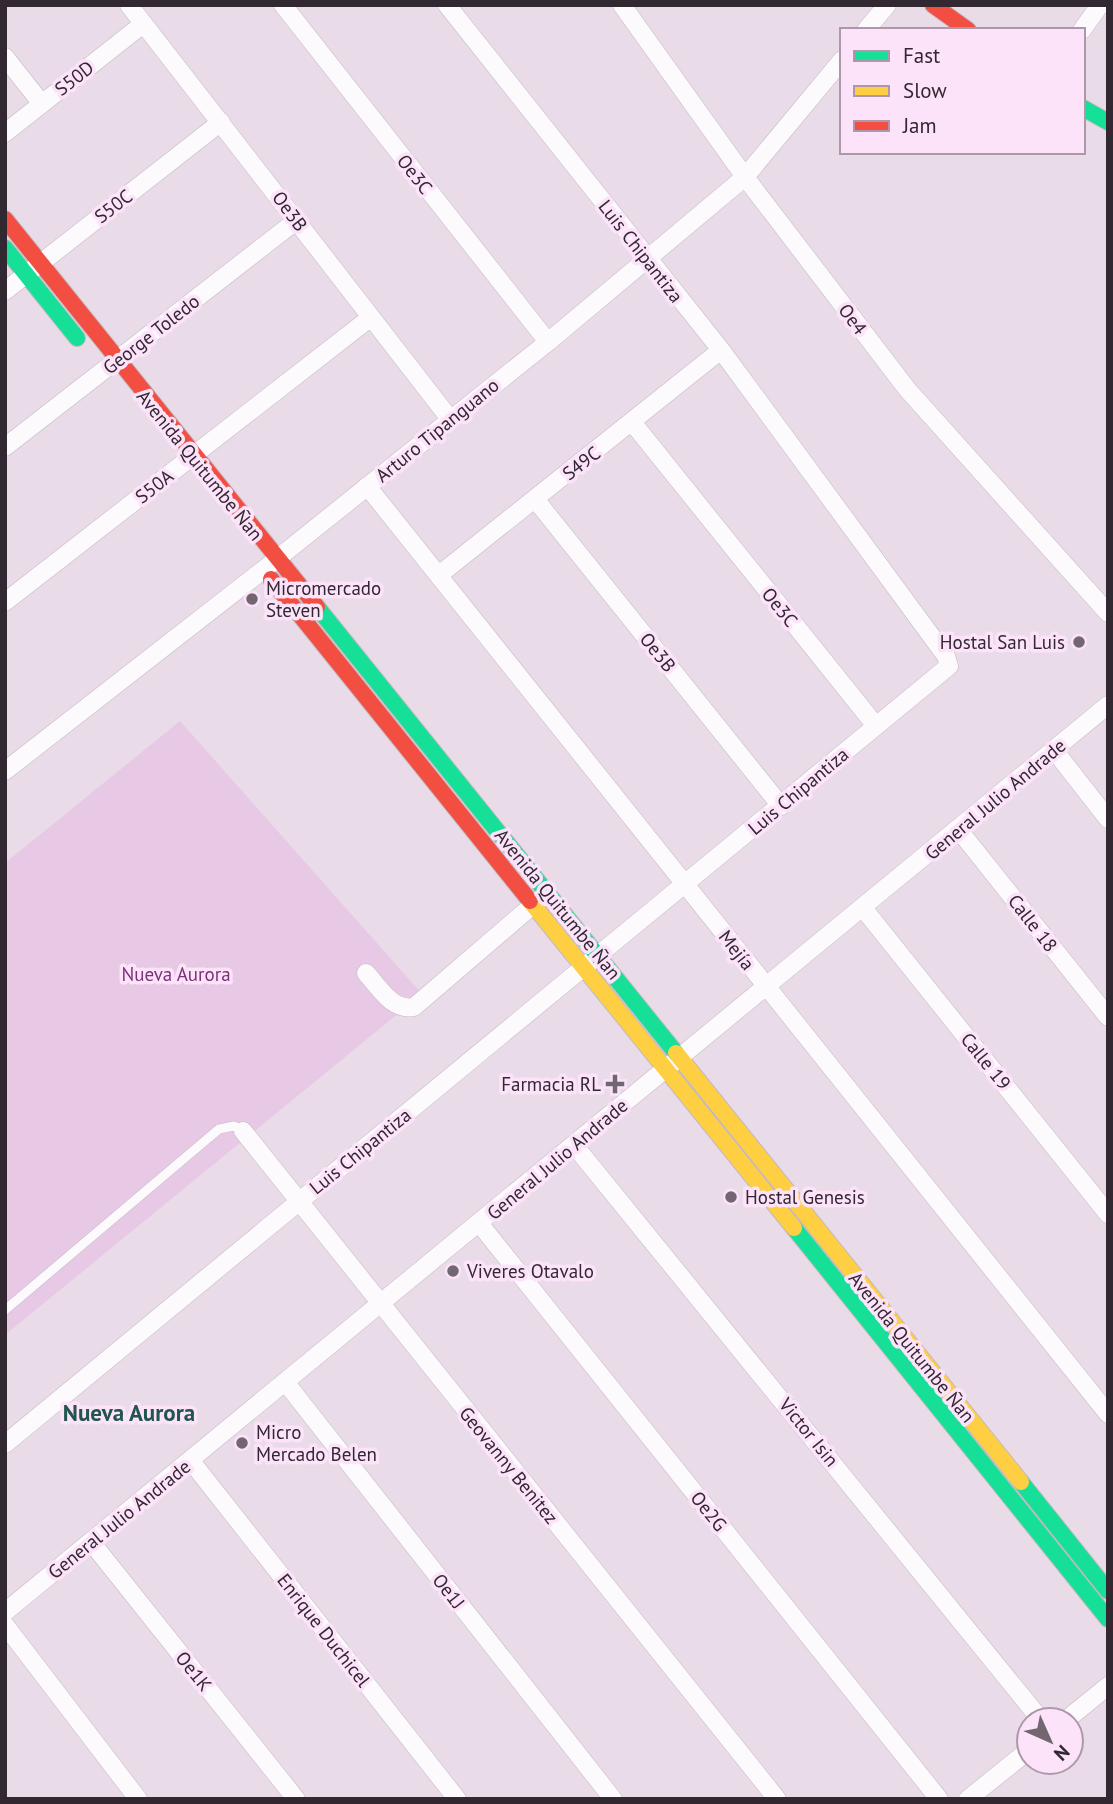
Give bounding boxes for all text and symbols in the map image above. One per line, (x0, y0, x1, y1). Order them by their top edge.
legend (840, 28, 1085, 154)
text: Fast (903, 42, 940, 69)
street label: S50D (50, 55, 98, 101)
text: Slow (903, 77, 947, 104)
text: Jam (902, 112, 937, 139)
street label: Oe3C (392, 149, 438, 199)
street label: S50C (89, 184, 137, 228)
street label: Oe3B (267, 186, 313, 236)
street label: Luis Chipantiza (593, 195, 689, 307)
street label: George Toledo (98, 289, 204, 379)
street label: Oe4 (833, 299, 873, 339)
street label: Arturo Tipanguano (370, 373, 504, 487)
street label: Avenida Quitumbe Ñan (132, 385, 268, 545)
street label: S49C (557, 441, 605, 485)
street label: S50A (130, 464, 178, 508)
place label: Micromercado Steven (266, 576, 381, 622)
street label: Oe3C (757, 582, 803, 632)
marker: Micromercado Steven (244, 591, 260, 607)
street label: Oe3B (635, 627, 681, 677)
place label: Hostal San Luis (940, 630, 1065, 654)
marker: Hostal San Luis (1071, 634, 1087, 650)
street label: General Julio Andrade (920, 733, 1070, 865)
street label: Luis Chipantiza (743, 742, 853, 840)
street label: Avenida Quitumbe Ñan (490, 824, 626, 984)
street label: Calle 18 (1003, 889, 1063, 957)
street label: Mejía (714, 925, 760, 975)
park label: Nueva Aurora (121, 962, 231, 986)
street label: Calle 19 (956, 1028, 1016, 1094)
place label: Farmacia RL (501, 1072, 601, 1096)
marker: Farmacia RL (607, 1076, 623, 1092)
street label: General Julio Andrade (482, 1093, 632, 1225)
street label: Luis Chipantiza (304, 1103, 416, 1199)
place label: Hostal Genesis (745, 1185, 865, 1209)
marker: Hostal Genesis (723, 1189, 739, 1205)
place label: Viveres Otavalo (466, 1259, 594, 1283)
marker: Viveres Otavalo (445, 1263, 461, 1279)
street label: Avenida Quitumbe Ñan (844, 1267, 980, 1427)
street label: Victor Isin (773, 1392, 844, 1471)
district label: Nueva Aurora (63, 1398, 195, 1427)
street label: Geovanny Benitez (454, 1401, 564, 1529)
place label: Micro Mercado Belen (256, 1420, 377, 1466)
marker: Micro Mercado Belen (234, 1435, 250, 1451)
street label: General Julio Andrade (43, 1454, 195, 1584)
street label: Oe2G (686, 1486, 732, 1536)
street label: Enrique Duchicel (272, 1568, 376, 1692)
street label: Oe1J (428, 1568, 470, 1614)
street label: Oe1K (171, 1646, 217, 1696)
north arrow (1015, 1706, 1085, 1776)
text: N (1049, 1740, 1075, 1766)

